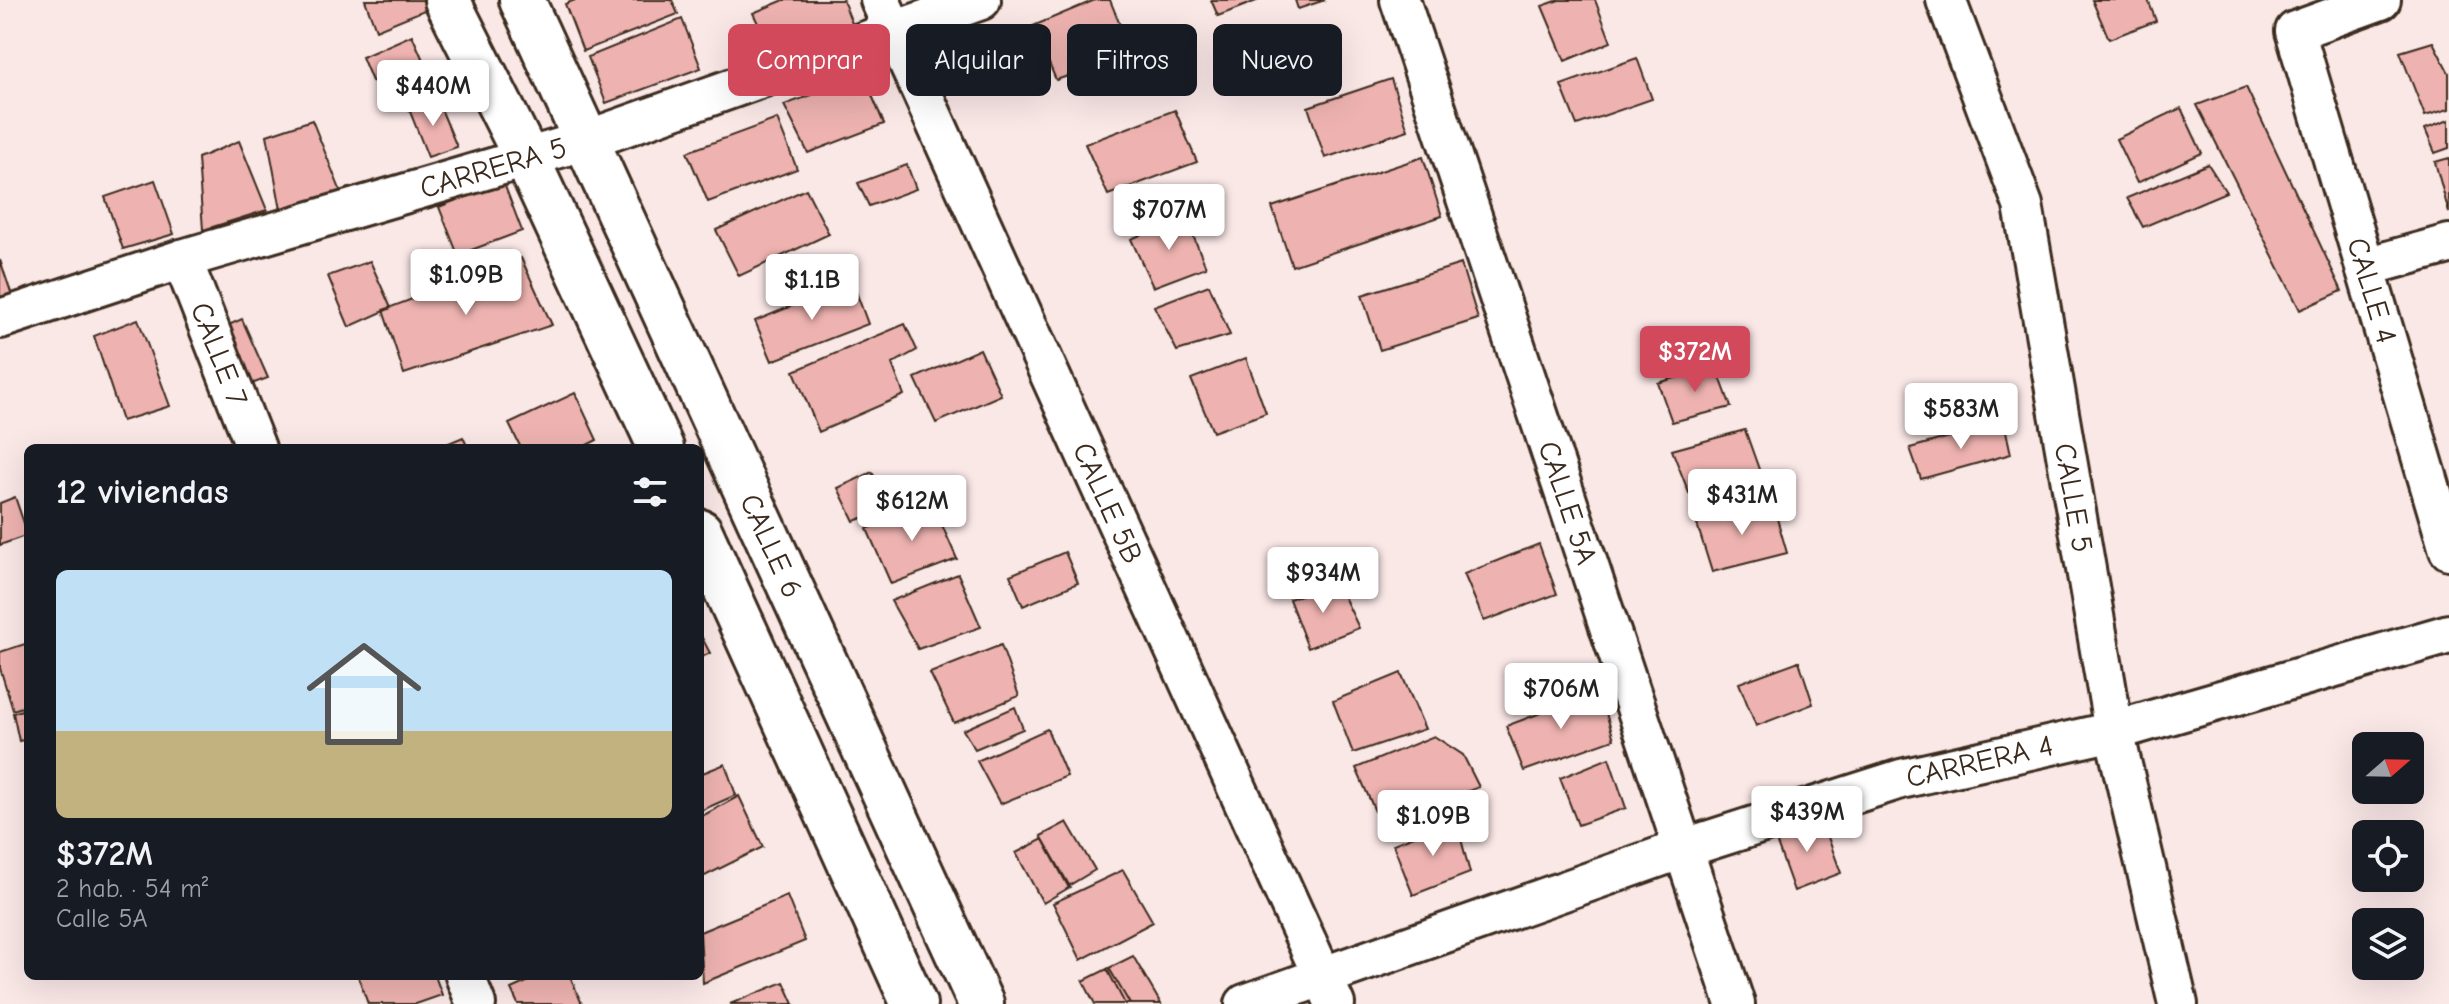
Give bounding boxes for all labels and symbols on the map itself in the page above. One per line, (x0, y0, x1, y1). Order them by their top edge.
pin: $440M (377, 60, 489, 128)
street label: CARRERA 5 (416, 129, 571, 206)
pin: $707M (1113, 184, 1225, 252)
street label: CALLE 4 (2340, 233, 2404, 347)
pin: $1.09B (401, 249, 531, 317)
pin: $1.1B (756, 254, 868, 322)
street label: CALLE 7 (183, 297, 255, 411)
pin: $372M (1639, 326, 1751, 394)
pin: $583M (1905, 383, 2017, 451)
street label: CALLE 5B (1065, 437, 1150, 569)
street label: CALLE 5A (1531, 437, 1605, 569)
street label: CALLE 5 (2047, 440, 2100, 555)
pin: $431M (1686, 469, 1798, 537)
pin: $612M (856, 475, 968, 543)
street label: CALLE 6 (733, 488, 810, 603)
pin: $934M (1267, 547, 1379, 615)
pin: $706M (1505, 663, 1617, 731)
street label: CARRERA 4 (1903, 728, 2056, 795)
north arrow (2352, 732, 2424, 804)
pin: $439M (1751, 786, 1863, 854)
pin: $1.09B (1368, 790, 1498, 858)

